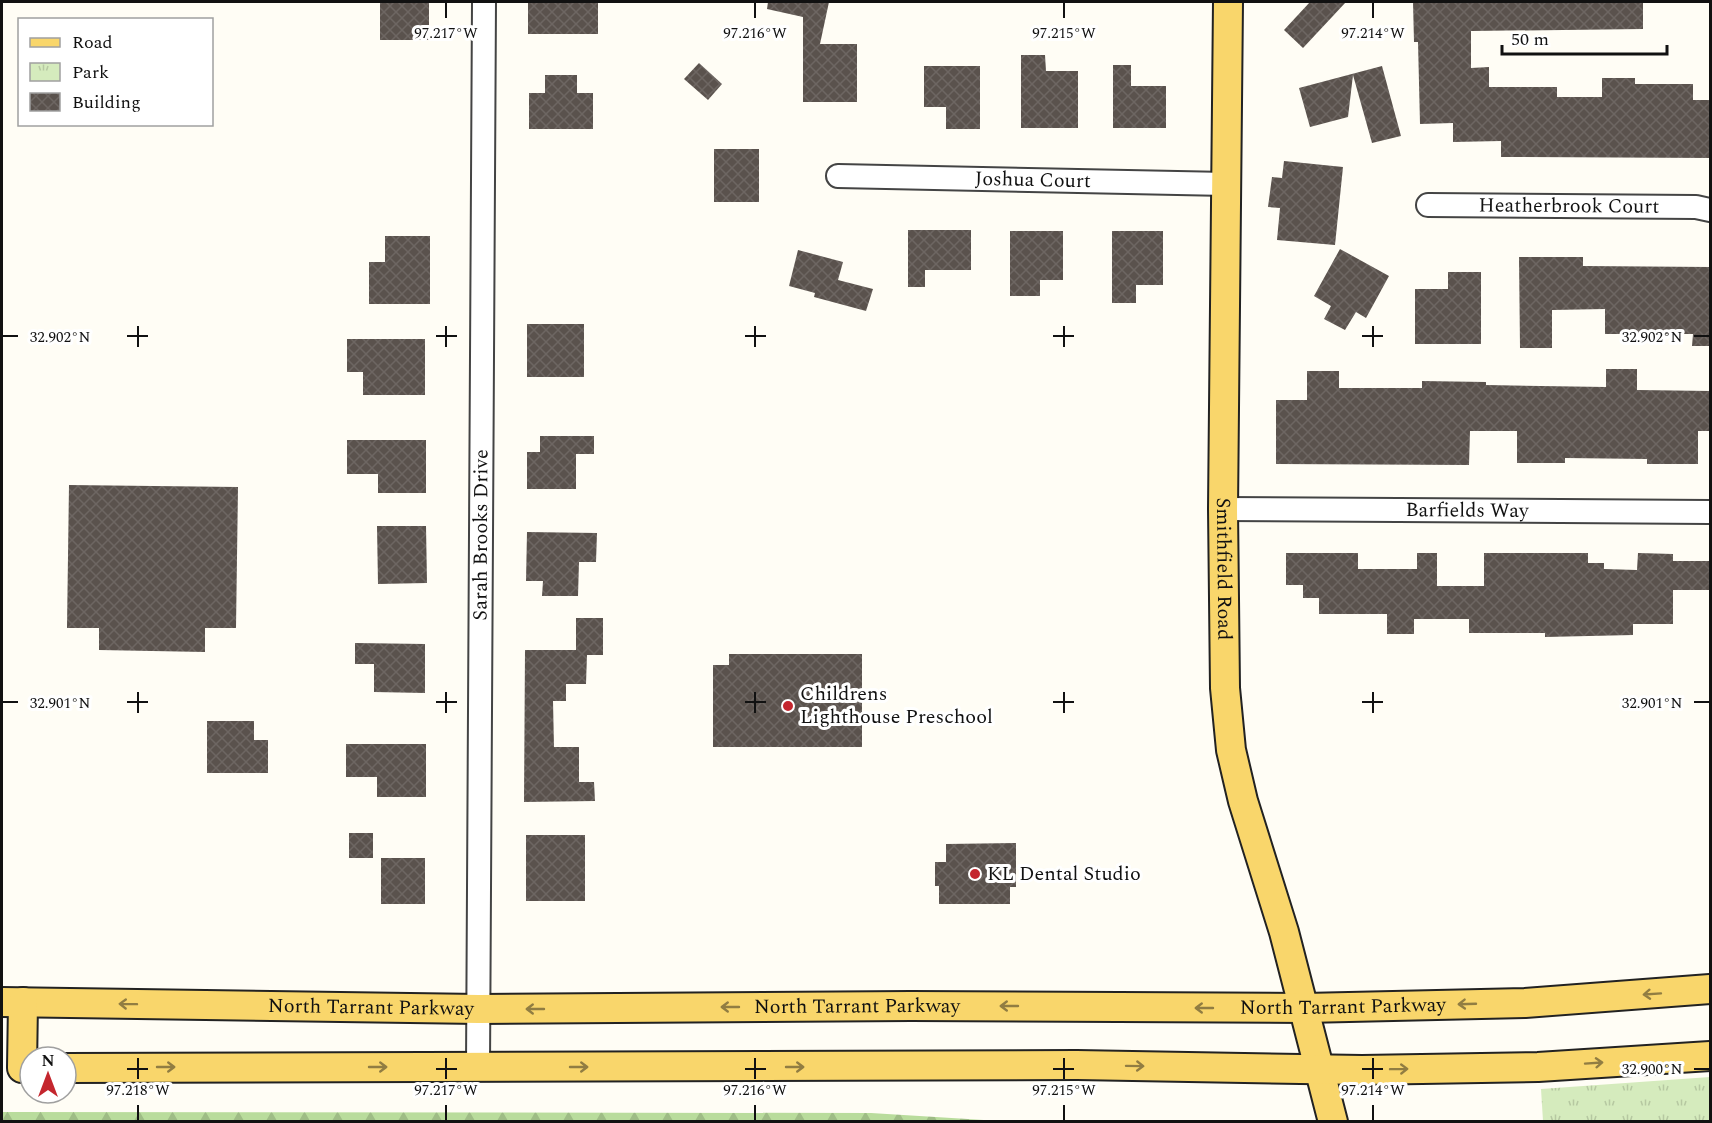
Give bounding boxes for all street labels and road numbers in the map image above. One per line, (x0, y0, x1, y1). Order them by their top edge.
street label: Joshua Court (975, 164, 1091, 196)
street label: Heatherbrook Court (1478, 190, 1660, 222)
street label: Sarah Brooks Drive (466, 449, 496, 621)
street label: Barfields Way (1405, 495, 1530, 526)
street label: Smithfield Road (1208, 498, 1239, 640)
street label: North Tarrant Parkway (1240, 990, 1448, 1023)
street label: North Tarrant Parkway (268, 991, 476, 1024)
street label: North Tarrant Parkway (754, 991, 962, 1022)

